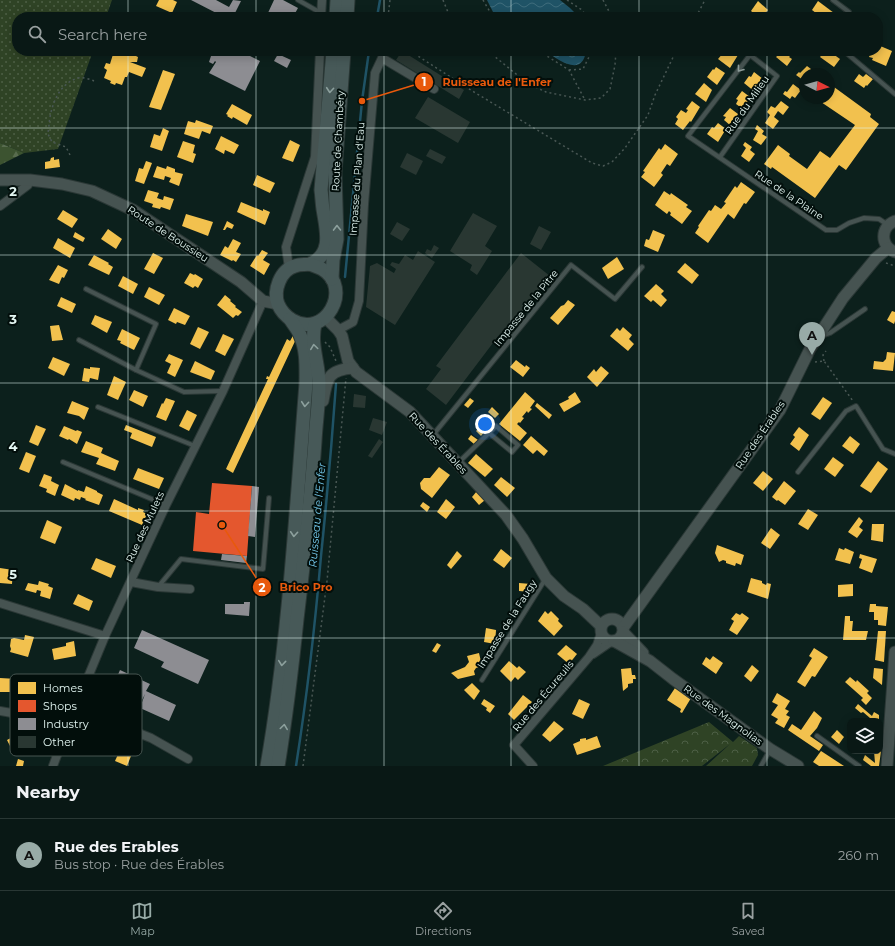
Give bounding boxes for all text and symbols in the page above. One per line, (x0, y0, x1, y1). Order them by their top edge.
search box (12, 12, 883, 56)
icon: search (26, 23, 48, 45)
text: Search here (58, 25, 147, 44)
one-way arrow (738, 64, 745, 71)
north arrow (799, 68, 835, 104)
callout: Ruisseau de l'Enfer (414, 71, 559, 94)
street label: Rue du Milieu (722, 73, 772, 137)
text: 1 (422, 74, 426, 89)
text: Ruisseau de l'Enfer (442, 75, 552, 89)
one-way arrow (325, 87, 334, 93)
street label: Route de Chambéry (329, 90, 347, 192)
street label: Impasse du Plan d'Eau (347, 122, 367, 236)
street label: Rue de la Plaine (752, 167, 826, 223)
text: 2 (9, 183, 17, 199)
street label: Route de Boussieu (125, 203, 211, 265)
one-way arrow (333, 225, 341, 231)
street label: Impasse de la Pitre (491, 267, 561, 349)
text: 3 (8, 311, 17, 327)
pin: A (799, 322, 825, 355)
one-way arrow (310, 344, 319, 350)
street label: Rue des Érables (732, 398, 788, 472)
one-way arrow (300, 401, 309, 407)
street label: Rue des Érables (406, 409, 470, 477)
your location (475, 414, 495, 434)
text: 4 (9, 438, 18, 454)
water label: Ruisseau de l'Enfer (305, 461, 329, 568)
street label: Rue des Mulets (123, 489, 167, 565)
one-way arrow (290, 531, 299, 537)
text: 5 (9, 566, 17, 582)
callout: Brico Pro (252, 576, 341, 599)
street label: Impasse de la Faugy (474, 577, 540, 671)
text: 2 (258, 580, 266, 595)
text: Brico Pro (280, 580, 332, 594)
street label: Rue des Écureuils (509, 658, 577, 734)
one-way arrow (278, 660, 287, 666)
legend (10, 674, 142, 756)
text: Homes (43, 681, 83, 695)
street label: Rue des Magnolias (681, 682, 765, 748)
text: Shops (43, 699, 78, 713)
text: Industry (43, 717, 89, 731)
map controls (847, 718, 883, 754)
button: layers (847, 718, 883, 754)
one-way arrow (279, 724, 288, 731)
text: Other (43, 735, 75, 749)
text: Nearby (16, 782, 80, 802)
text: Rue des Erables (54, 837, 179, 856)
text: A (24, 847, 34, 863)
text: 260 m (838, 847, 879, 863)
text: Bus stop · Rue des Érables (54, 856, 224, 872)
tab: Map (130, 900, 155, 938)
tab: Directions (415, 900, 471, 938)
tab: Saved (732, 900, 765, 938)

